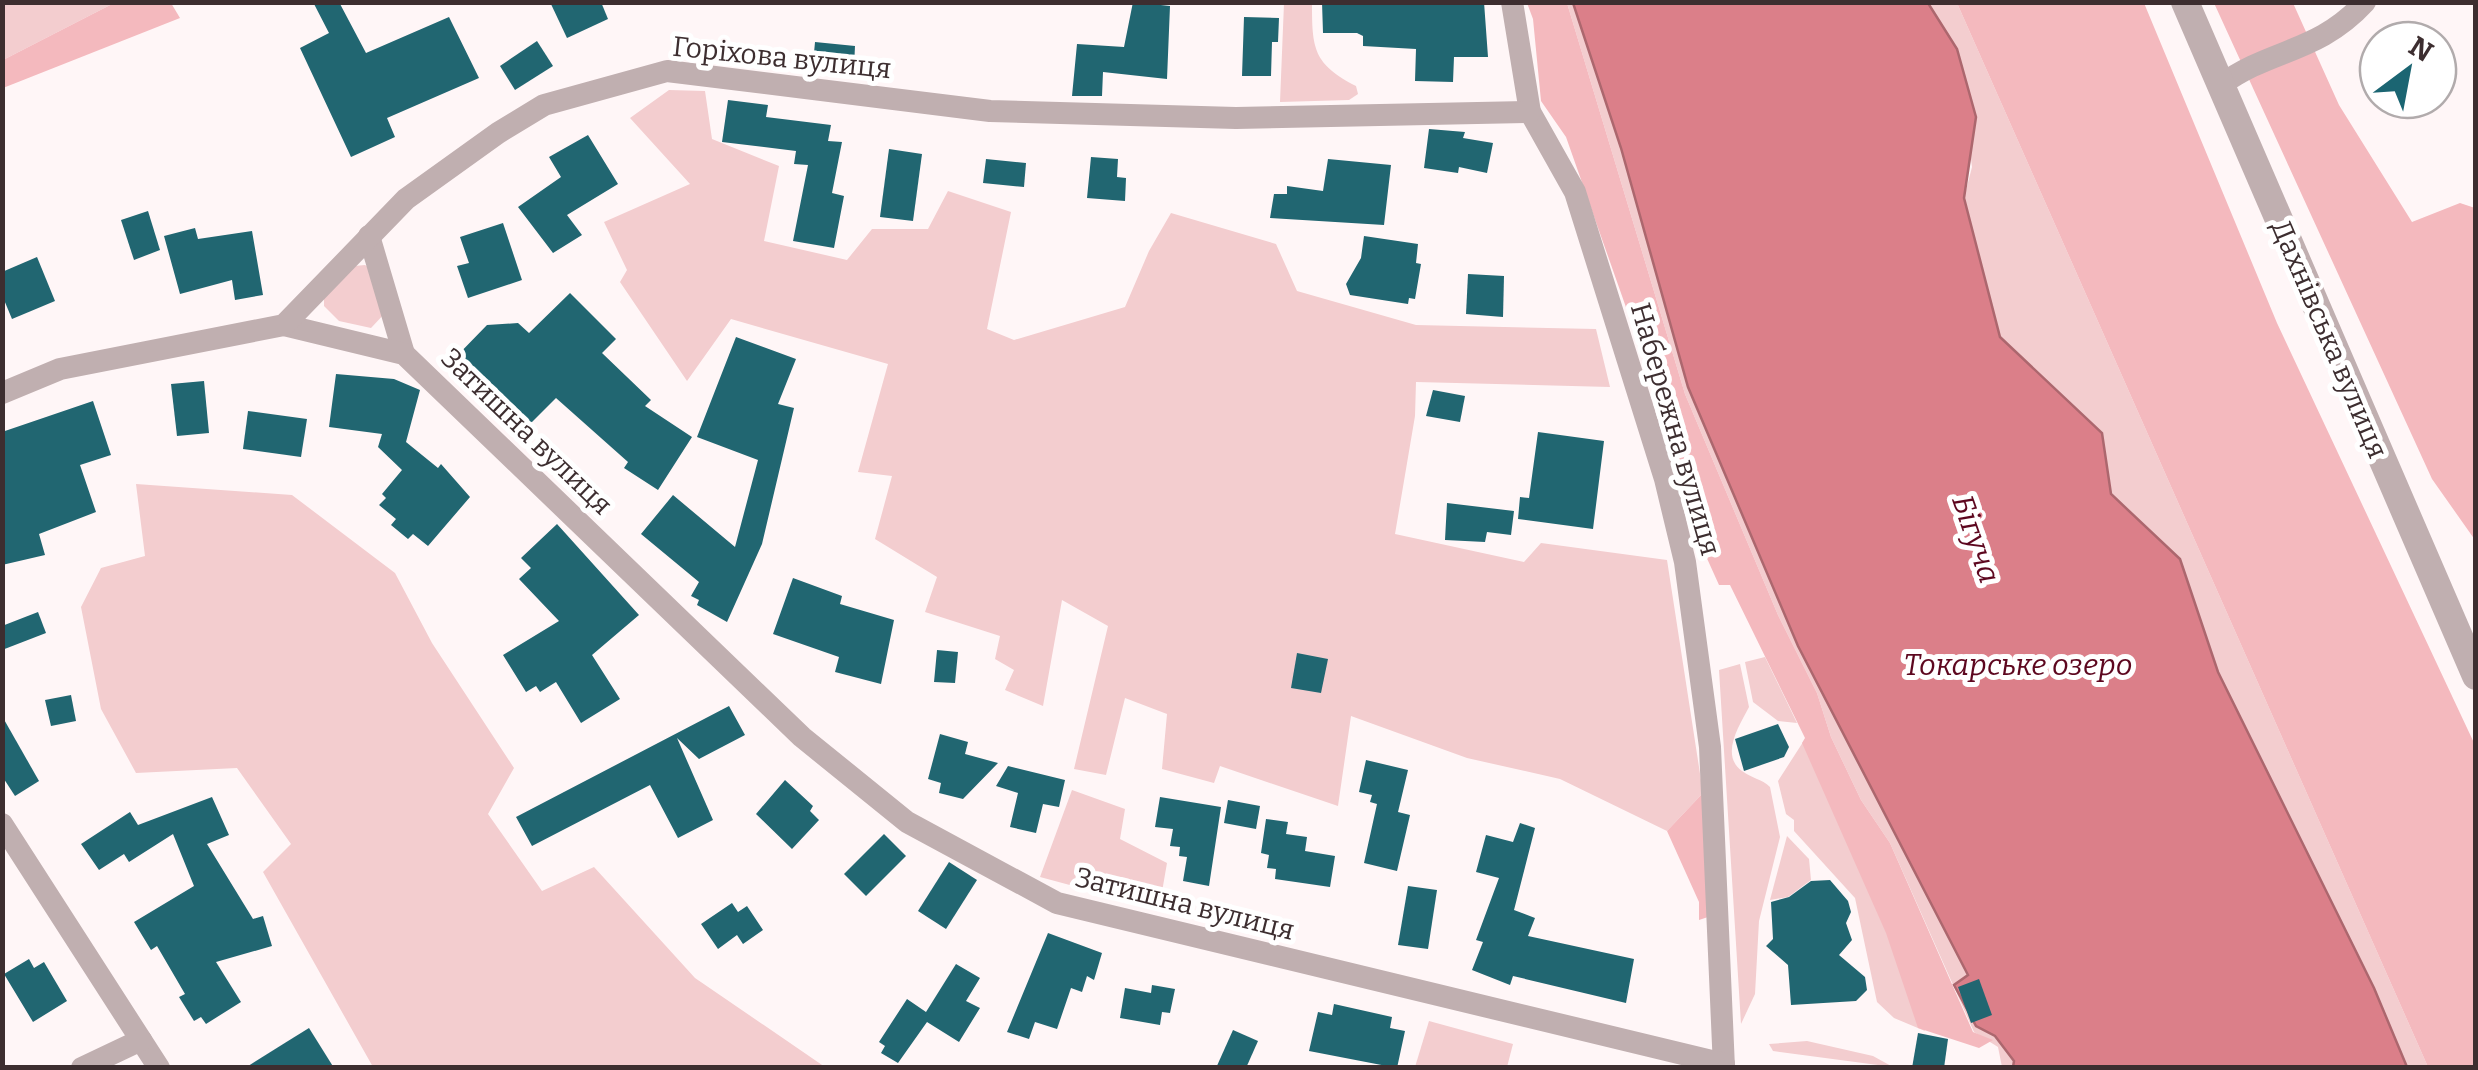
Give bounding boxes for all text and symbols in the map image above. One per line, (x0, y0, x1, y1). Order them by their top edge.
north arrow (2358, 20, 2458, 120)
street label: Горіхова вулиця (671, 30, 893, 85)
text: N (2403, 30, 2439, 69)
street label: Дахнівська вулиця (2265, 215, 2395, 463)
street label: Набережна вулиця (1624, 299, 1727, 559)
street label: Затишна вулиця (434, 341, 619, 521)
water label: Бігуча (1944, 490, 2008, 588)
water label: Токарське озеро (1903, 647, 2133, 683)
street label: Затишна вулиця (1072, 860, 1298, 947)

